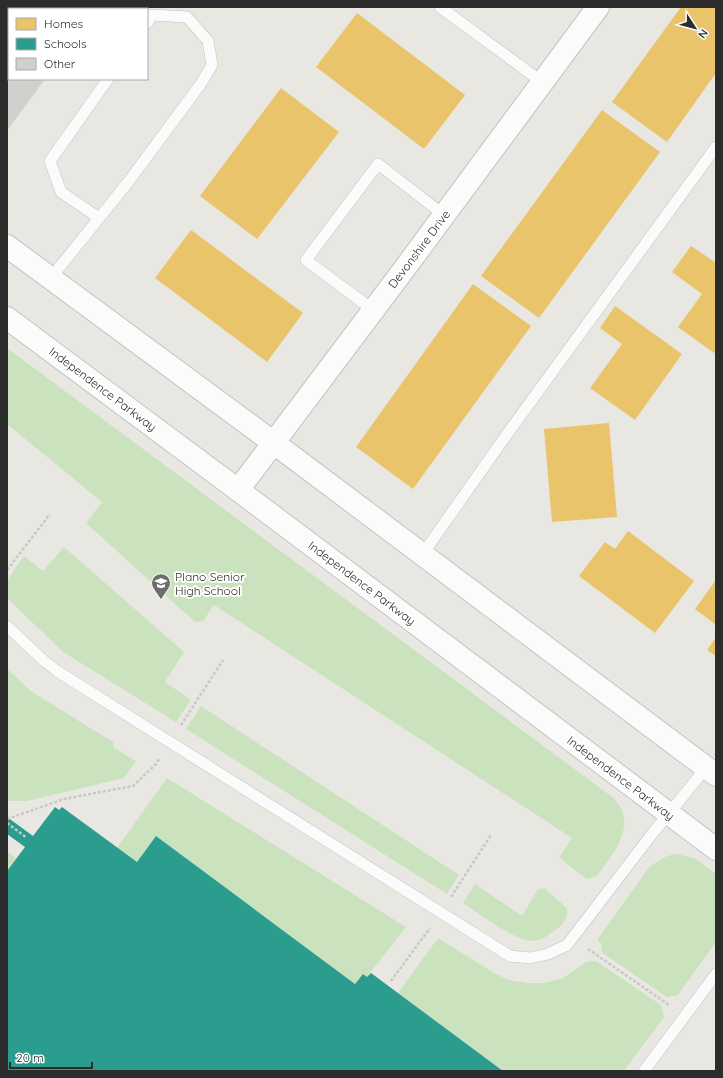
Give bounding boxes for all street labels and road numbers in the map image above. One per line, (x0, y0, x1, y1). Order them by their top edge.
street label: Devonshire Drive (385, 207, 453, 291)
street label: Independence Parkway (46, 344, 160, 434)
street label: Independence Parkway (305, 538, 419, 628)
street label: Independence Parkway (564, 733, 678, 823)

